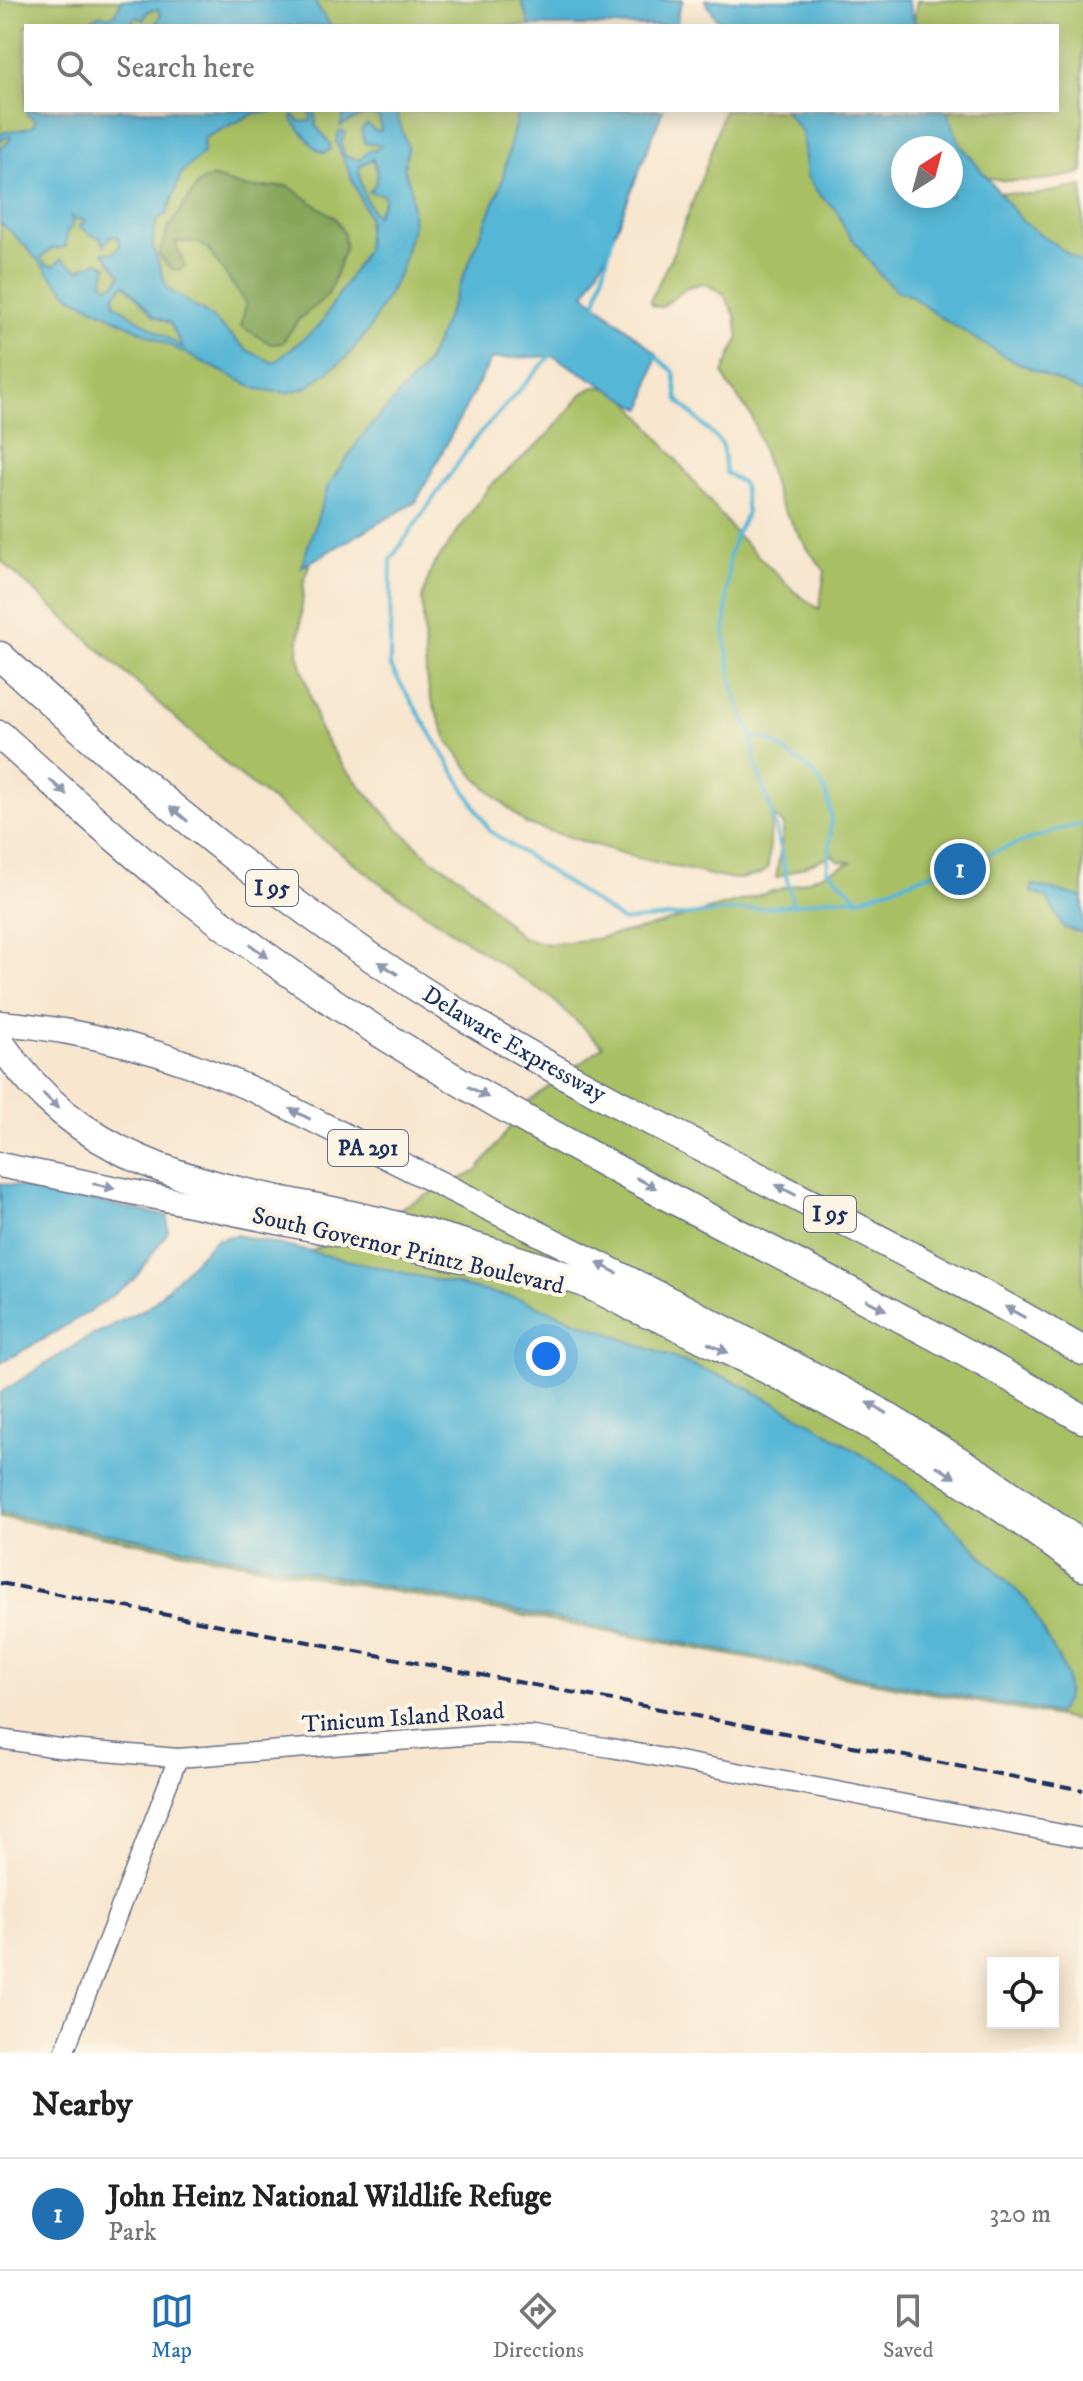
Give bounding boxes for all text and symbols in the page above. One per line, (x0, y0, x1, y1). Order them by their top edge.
search box (24, 24, 1059, 112)
icon: search (52, 46, 96, 90)
text: Search here (116, 50, 255, 87)
north arrow (891, 136, 963, 208)
one-way arrow (48, 778, 67, 796)
one-way arrow (169, 806, 189, 823)
pin: 1 (934, 839, 986, 899)
road number: I 95 (246, 870, 298, 906)
one-way arrow (249, 943, 270, 958)
one-way arrow (377, 961, 398, 976)
street label: Delaware Expressway (417, 980, 612, 1109)
one-way arrow (466, 1085, 489, 1099)
one-way arrow (41, 1092, 60, 1110)
one-way arrow (288, 1107, 311, 1120)
road number: PA 291 (328, 1130, 408, 1166)
one-way arrow (635, 1176, 657, 1190)
one-way arrow (92, 1180, 117, 1193)
one-way arrow (775, 1184, 797, 1198)
road number: I 95 (804, 1196, 856, 1232)
street label: South Governor Printz Boulevard (249, 1201, 567, 1302)
one-way arrow (596, 1261, 619, 1275)
one-way arrow (865, 1297, 887, 1311)
one-way arrow (1004, 1306, 1027, 1319)
your location (526, 1336, 566, 1376)
one-way arrow (706, 1341, 730, 1355)
one-way arrow (866, 1401, 889, 1415)
one-way arrow (935, 1464, 957, 1479)
street label: Tinicum Island Road (301, 1696, 505, 1740)
map controls (987, 1957, 1059, 2029)
button: locate (987, 1957, 1059, 2029)
text: Nearby (32, 2084, 133, 2126)
text: John Heinz National Wildlife Refuge (108, 2179, 552, 2216)
text: 1 (53, 2198, 63, 2231)
text: 320 m (989, 2198, 1051, 2231)
text: Park (108, 2216, 157, 2249)
tab: Map (150, 2289, 194, 2364)
tab: Directions (493, 2289, 584, 2364)
tab: Saved (883, 2289, 933, 2364)

